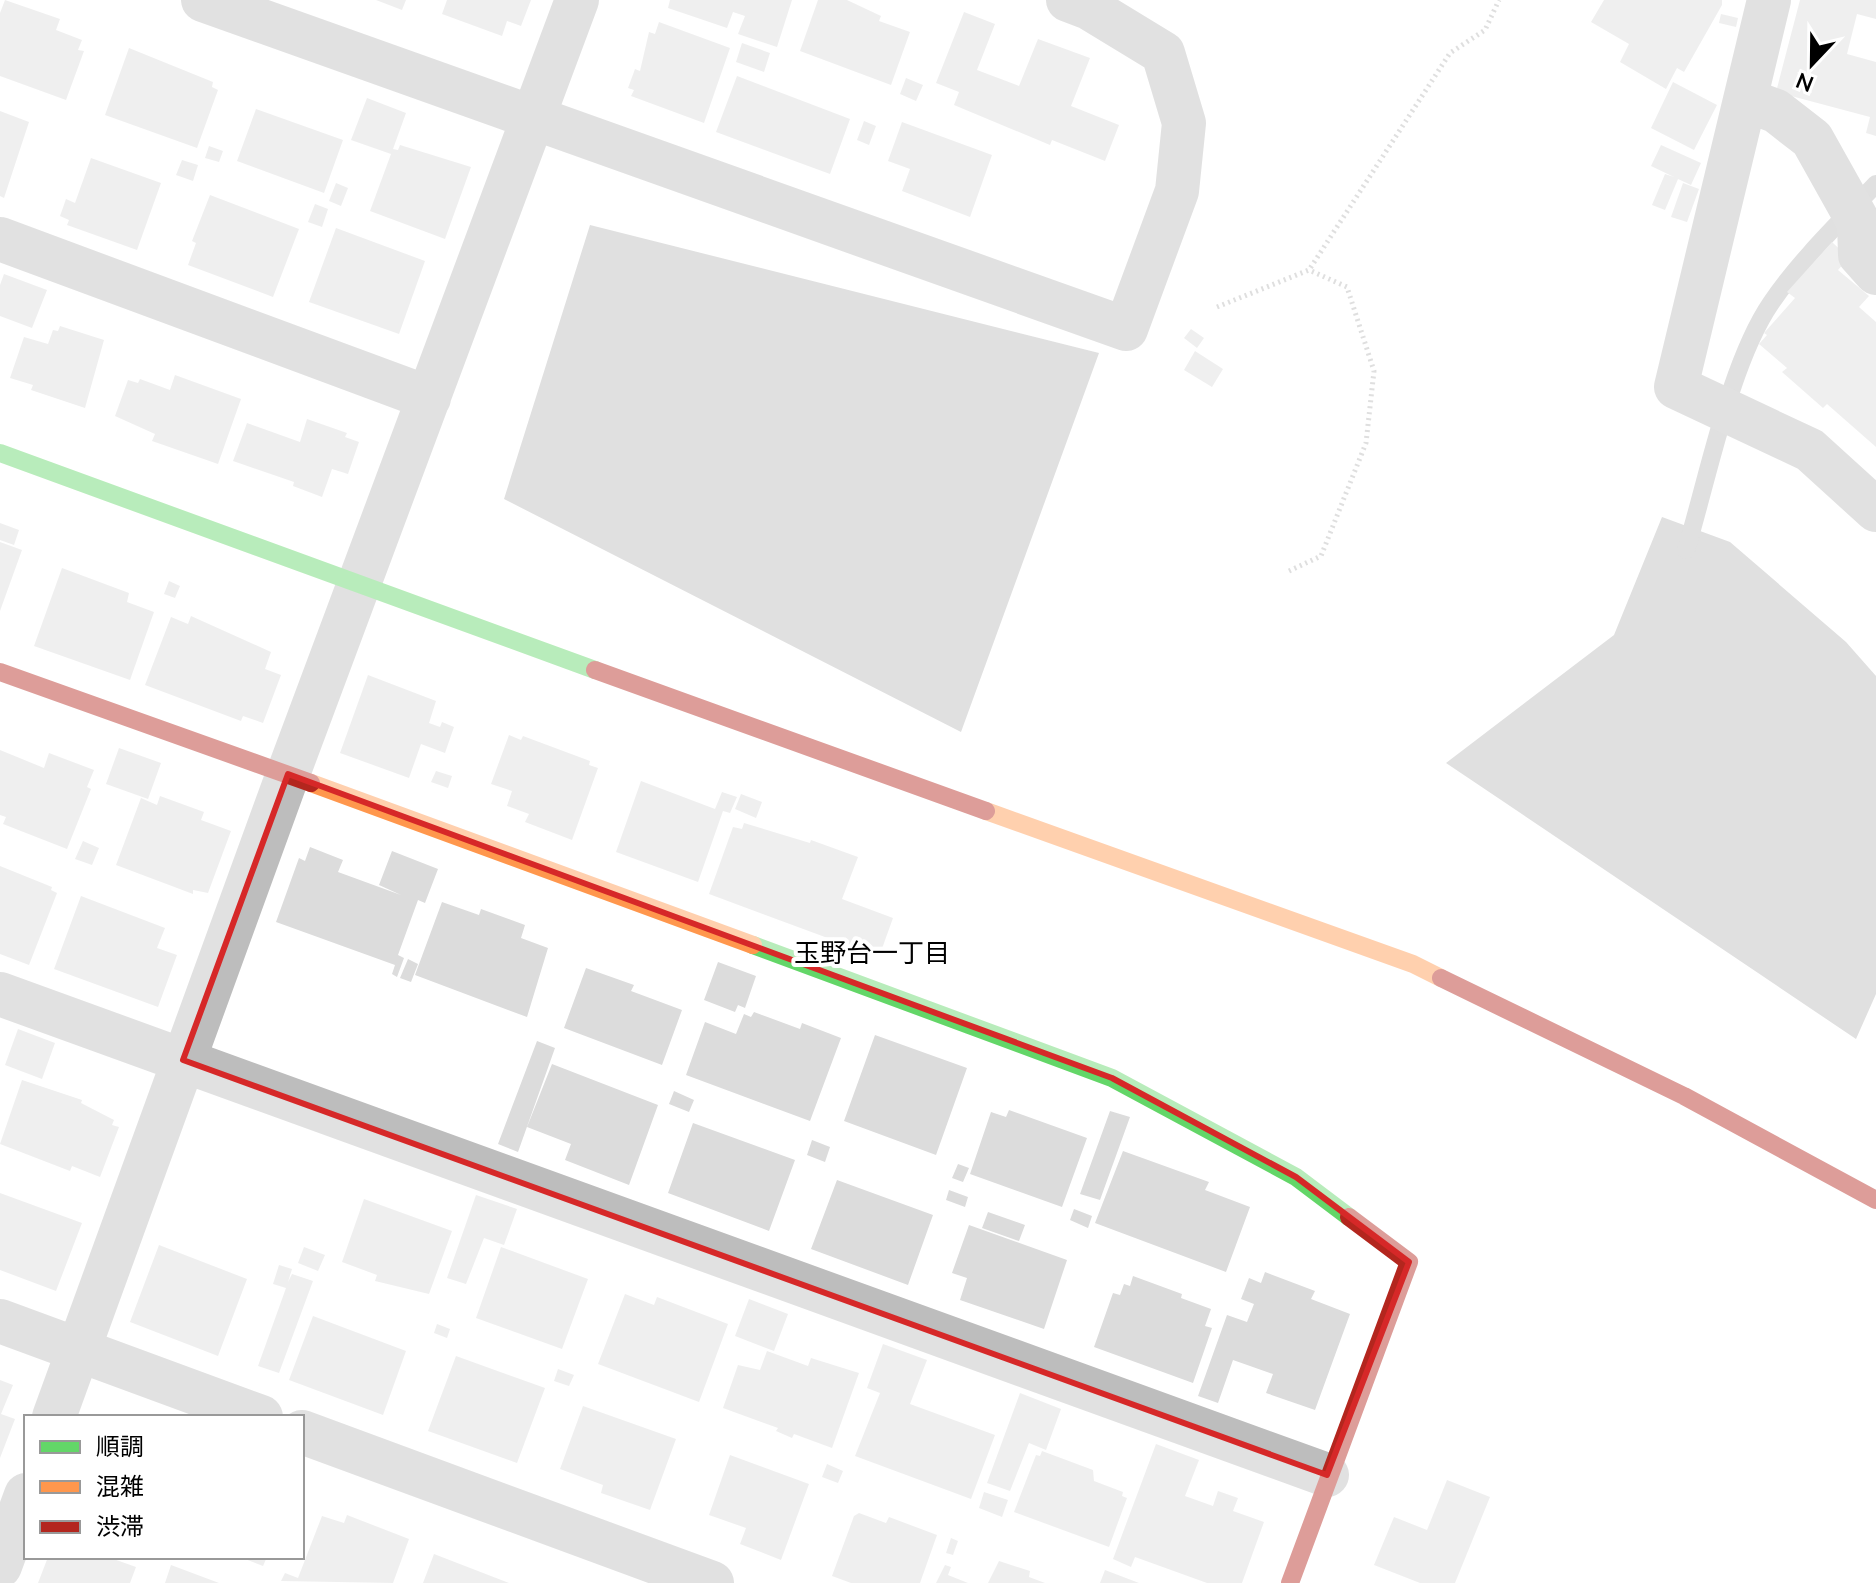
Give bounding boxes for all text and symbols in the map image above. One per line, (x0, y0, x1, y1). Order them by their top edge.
north arrow (1772, 24, 1852, 104)
text: N (1792, 65, 1818, 99)
district label: 玉野台一丁目 (794, 936, 950, 971)
legend (24, 1415, 304, 1559)
text: 順調 (96, 1431, 144, 1463)
text: 混雑 (96, 1471, 144, 1503)
text: 渋滞 (96, 1511, 144, 1543)

